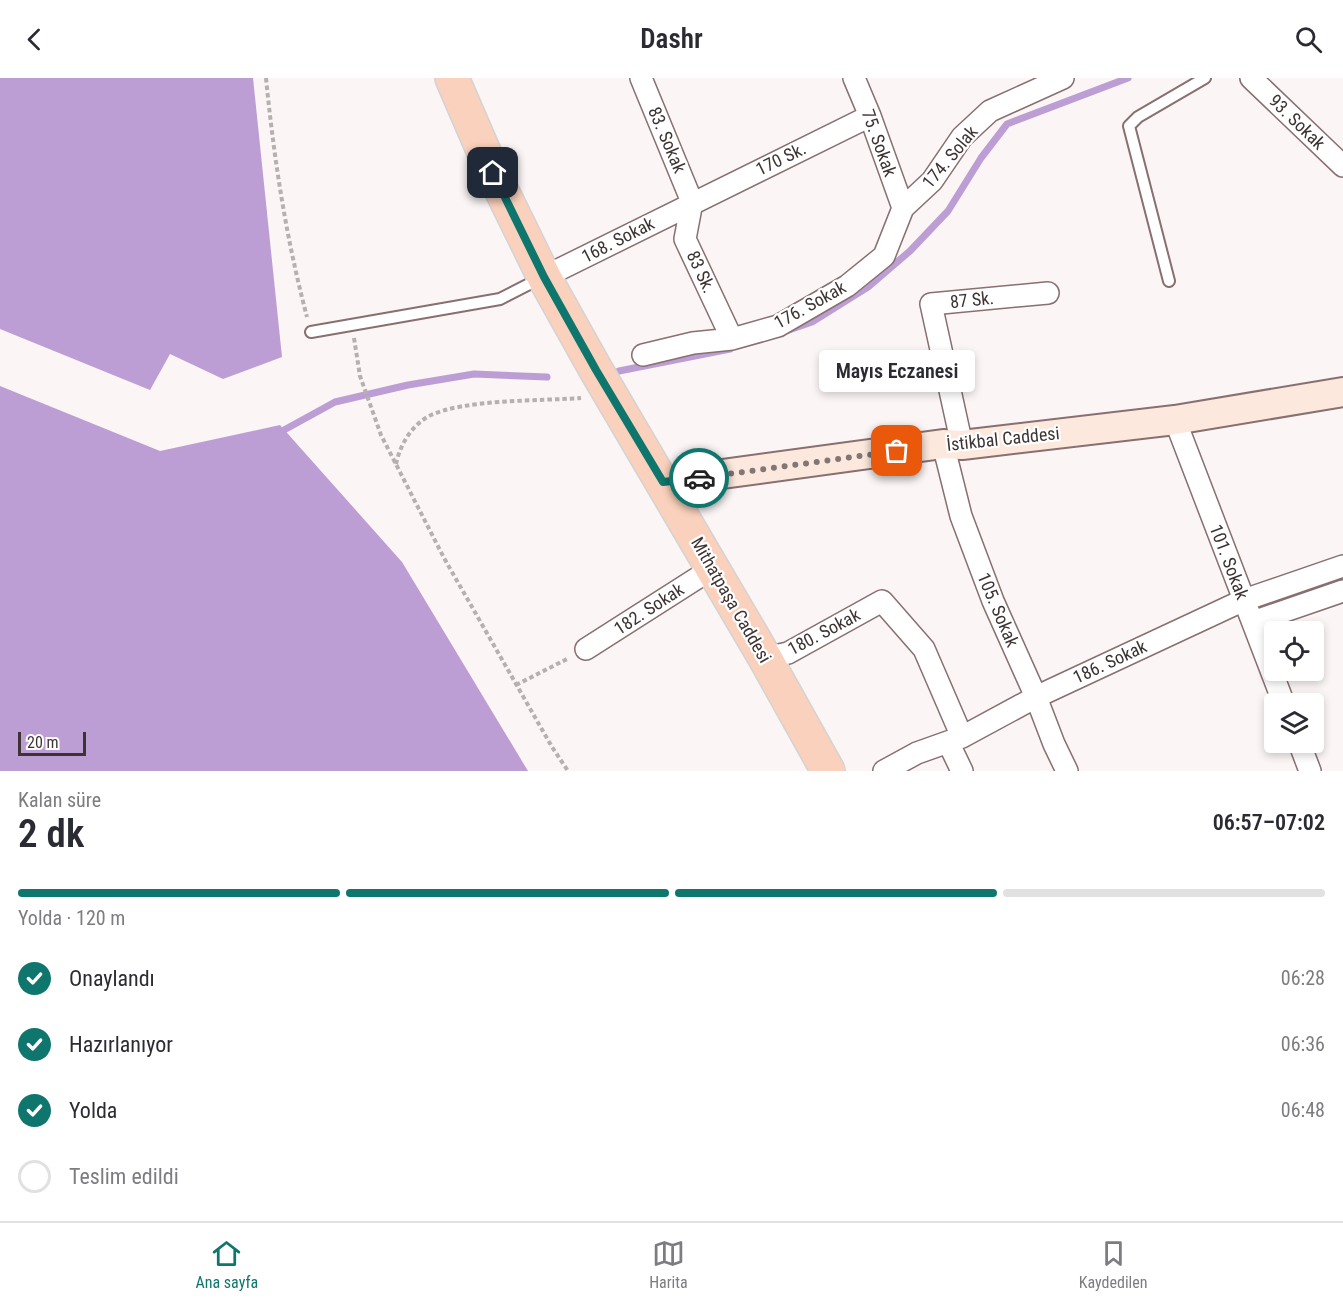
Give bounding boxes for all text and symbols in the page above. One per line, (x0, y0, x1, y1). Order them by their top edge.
icon: back (18, 23, 51, 56)
text: Dashr (640, 23, 703, 55)
icon: search (1292, 23, 1325, 56)
street label: 93. Sokak (1265, 90, 1330, 153)
street label: 83. Sokak (644, 104, 691, 176)
street label: 75. Sokak (858, 106, 901, 179)
street label: 174. Solak (918, 121, 982, 192)
street label: 170 Sk. (752, 137, 809, 180)
pin (467, 147, 518, 198)
icon: home (476, 156, 509, 189)
street label: 168. Sokak (578, 212, 658, 267)
street label: 83 Sk. (683, 247, 720, 296)
street label: 176. Sokak (770, 276, 849, 333)
street label: 87 Sk. (949, 287, 995, 312)
callout: Mayıs Eczanesi (819, 349, 975, 391)
text: Mayıs Eczanesi (836, 359, 958, 383)
street label: İstikbal Caddesi (945, 422, 1060, 455)
pin (871, 425, 922, 476)
icon: bag (880, 434, 913, 467)
courier (669, 448, 729, 508)
icon: car (683, 462, 716, 495)
street label: 101. Sokak (1206, 521, 1253, 602)
street label: Mithatpaşa Caddesi (687, 533, 776, 666)
street label: 105. Sokak (973, 569, 1024, 650)
street label: 182. Sokak (610, 578, 687, 639)
street label: 180. Sokak (784, 604, 863, 659)
map controls (1264, 621, 1324, 753)
button: locate (1264, 621, 1324, 681)
street label: 186. Sokak (1070, 635, 1150, 688)
button: layers (1264, 693, 1324, 753)
scale bar (18, 729, 86, 756)
text: 20 m (27, 733, 59, 752)
text: Kalan süre (18, 788, 101, 812)
text: 06:57–07:02 (1213, 810, 1325, 835)
text: 2 dk (18, 811, 84, 857)
text: Yolda · 120 m (18, 906, 125, 930)
icon: check (18, 962, 51, 995)
text: Onaylandı (69, 966, 155, 991)
text: 06:28 (1281, 966, 1325, 990)
icon: check (18, 1028, 51, 1061)
text: Hazırlanıyor (69, 1032, 173, 1057)
text: 06:36 (1281, 1032, 1325, 1056)
icon: check (18, 1094, 51, 1127)
text: Yolda (69, 1098, 117, 1123)
text: 06:48 (1281, 1098, 1325, 1122)
text: Teslim edildi (69, 1164, 179, 1189)
tab: Ana sayfa (196, 1237, 258, 1292)
tab: Harita (649, 1237, 688, 1292)
tab: Kaydedilen (1079, 1237, 1148, 1292)

